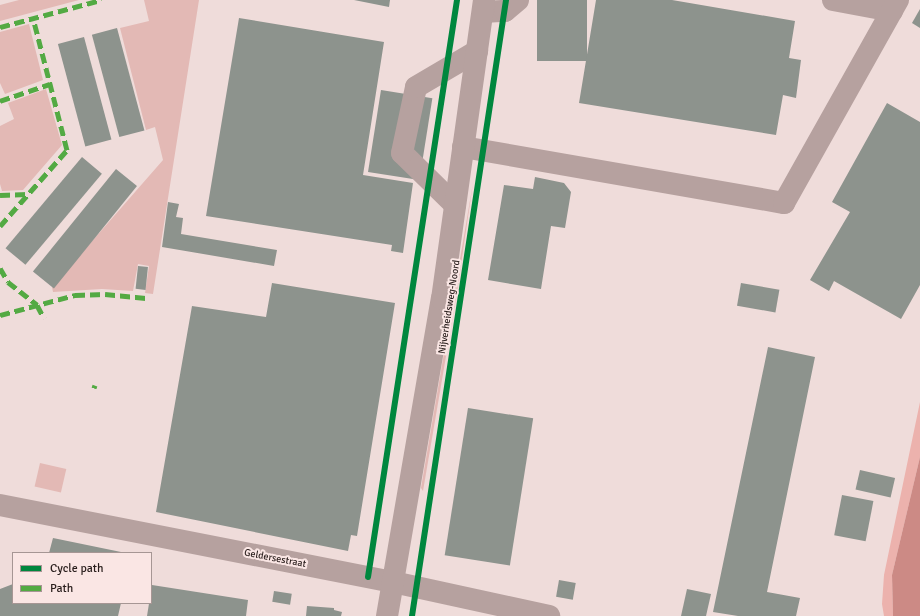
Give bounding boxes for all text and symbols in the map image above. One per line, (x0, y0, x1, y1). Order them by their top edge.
street label: Nijverheidsweg-Noord (437, 259, 463, 355)
street label: Geldersestraat (243, 547, 307, 571)
legend (12, 552, 152, 604)
text: Cycle path (50, 561, 103, 576)
text: Path (50, 581, 73, 596)

